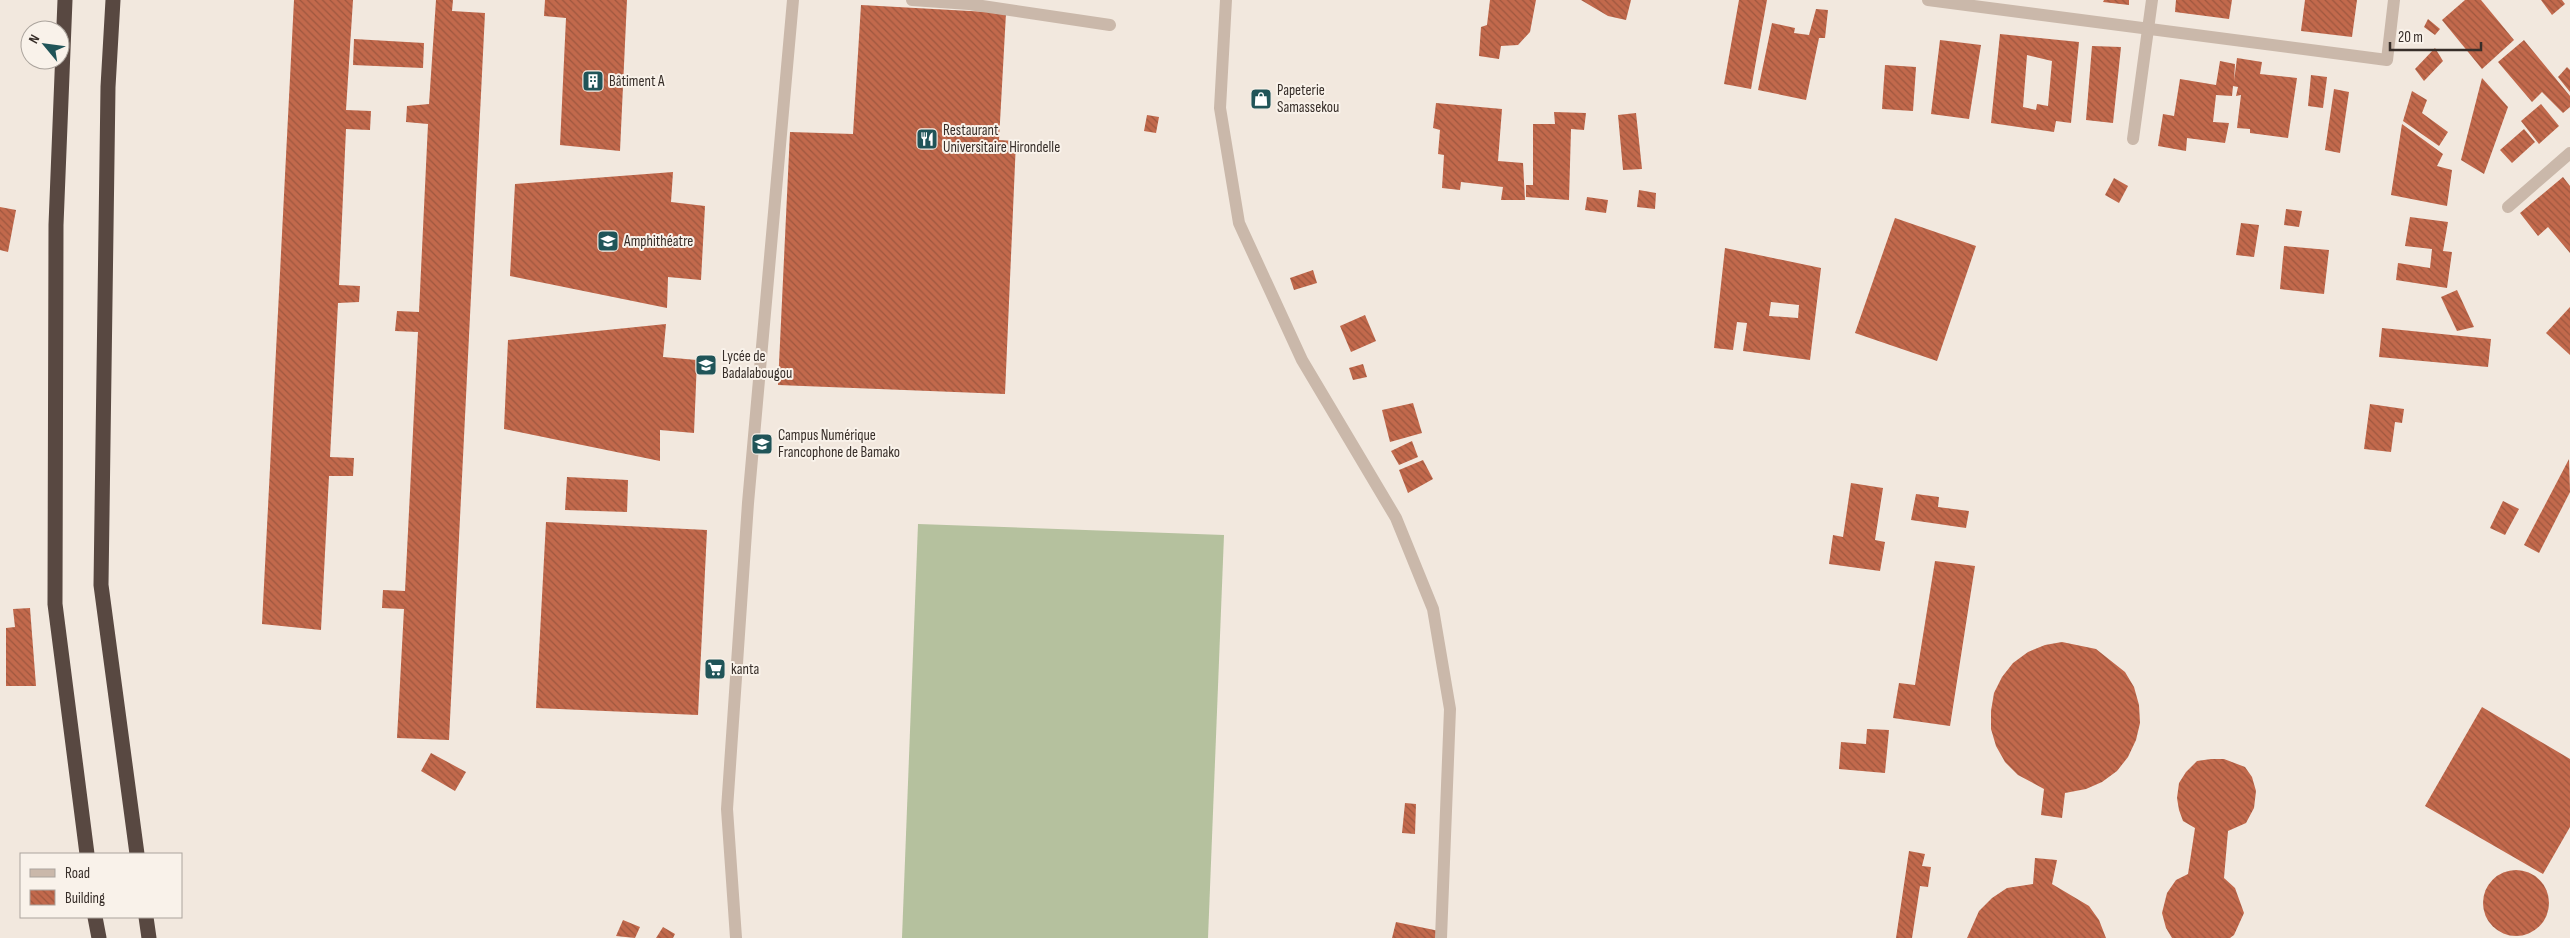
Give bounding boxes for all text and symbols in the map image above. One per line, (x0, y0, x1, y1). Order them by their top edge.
north arrow (20, 20, 70, 70)
scale bar (2390, 20, 2481, 52)
text: 20 m (2398, 28, 2423, 47)
text: N (25, 32, 43, 46)
building icon: Bâtiment A (581, 69, 605, 93)
place label: Bâtiment A (609, 72, 665, 91)
place label: Papeterie Samassekou (1277, 81, 1339, 117)
shop icon: Papeterie Samassekou (1249, 87, 1273, 111)
place label: Restaurant Universitaire Hirondelle (943, 121, 1060, 157)
restaurant icon: Restaurant Universitaire Hirondelle (915, 127, 939, 151)
school or university icon: Amphithéatre (596, 229, 620, 253)
place label: Amphithéatre (623, 232, 693, 251)
place label: Lycée de Badalabougou (722, 347, 792, 383)
school or university icon: Lycée de Badalabougou (694, 353, 718, 377)
place label: Campus Numérique Francophone de Bamako (778, 426, 900, 462)
school or university icon: Campus Numérique Francophone de Bamako (750, 432, 774, 456)
supermarket icon: kanta (703, 657, 727, 681)
place label: kanta (731, 660, 760, 679)
legend (20, 853, 182, 918)
text: Road (65, 864, 90, 883)
text: Building (65, 889, 105, 908)

